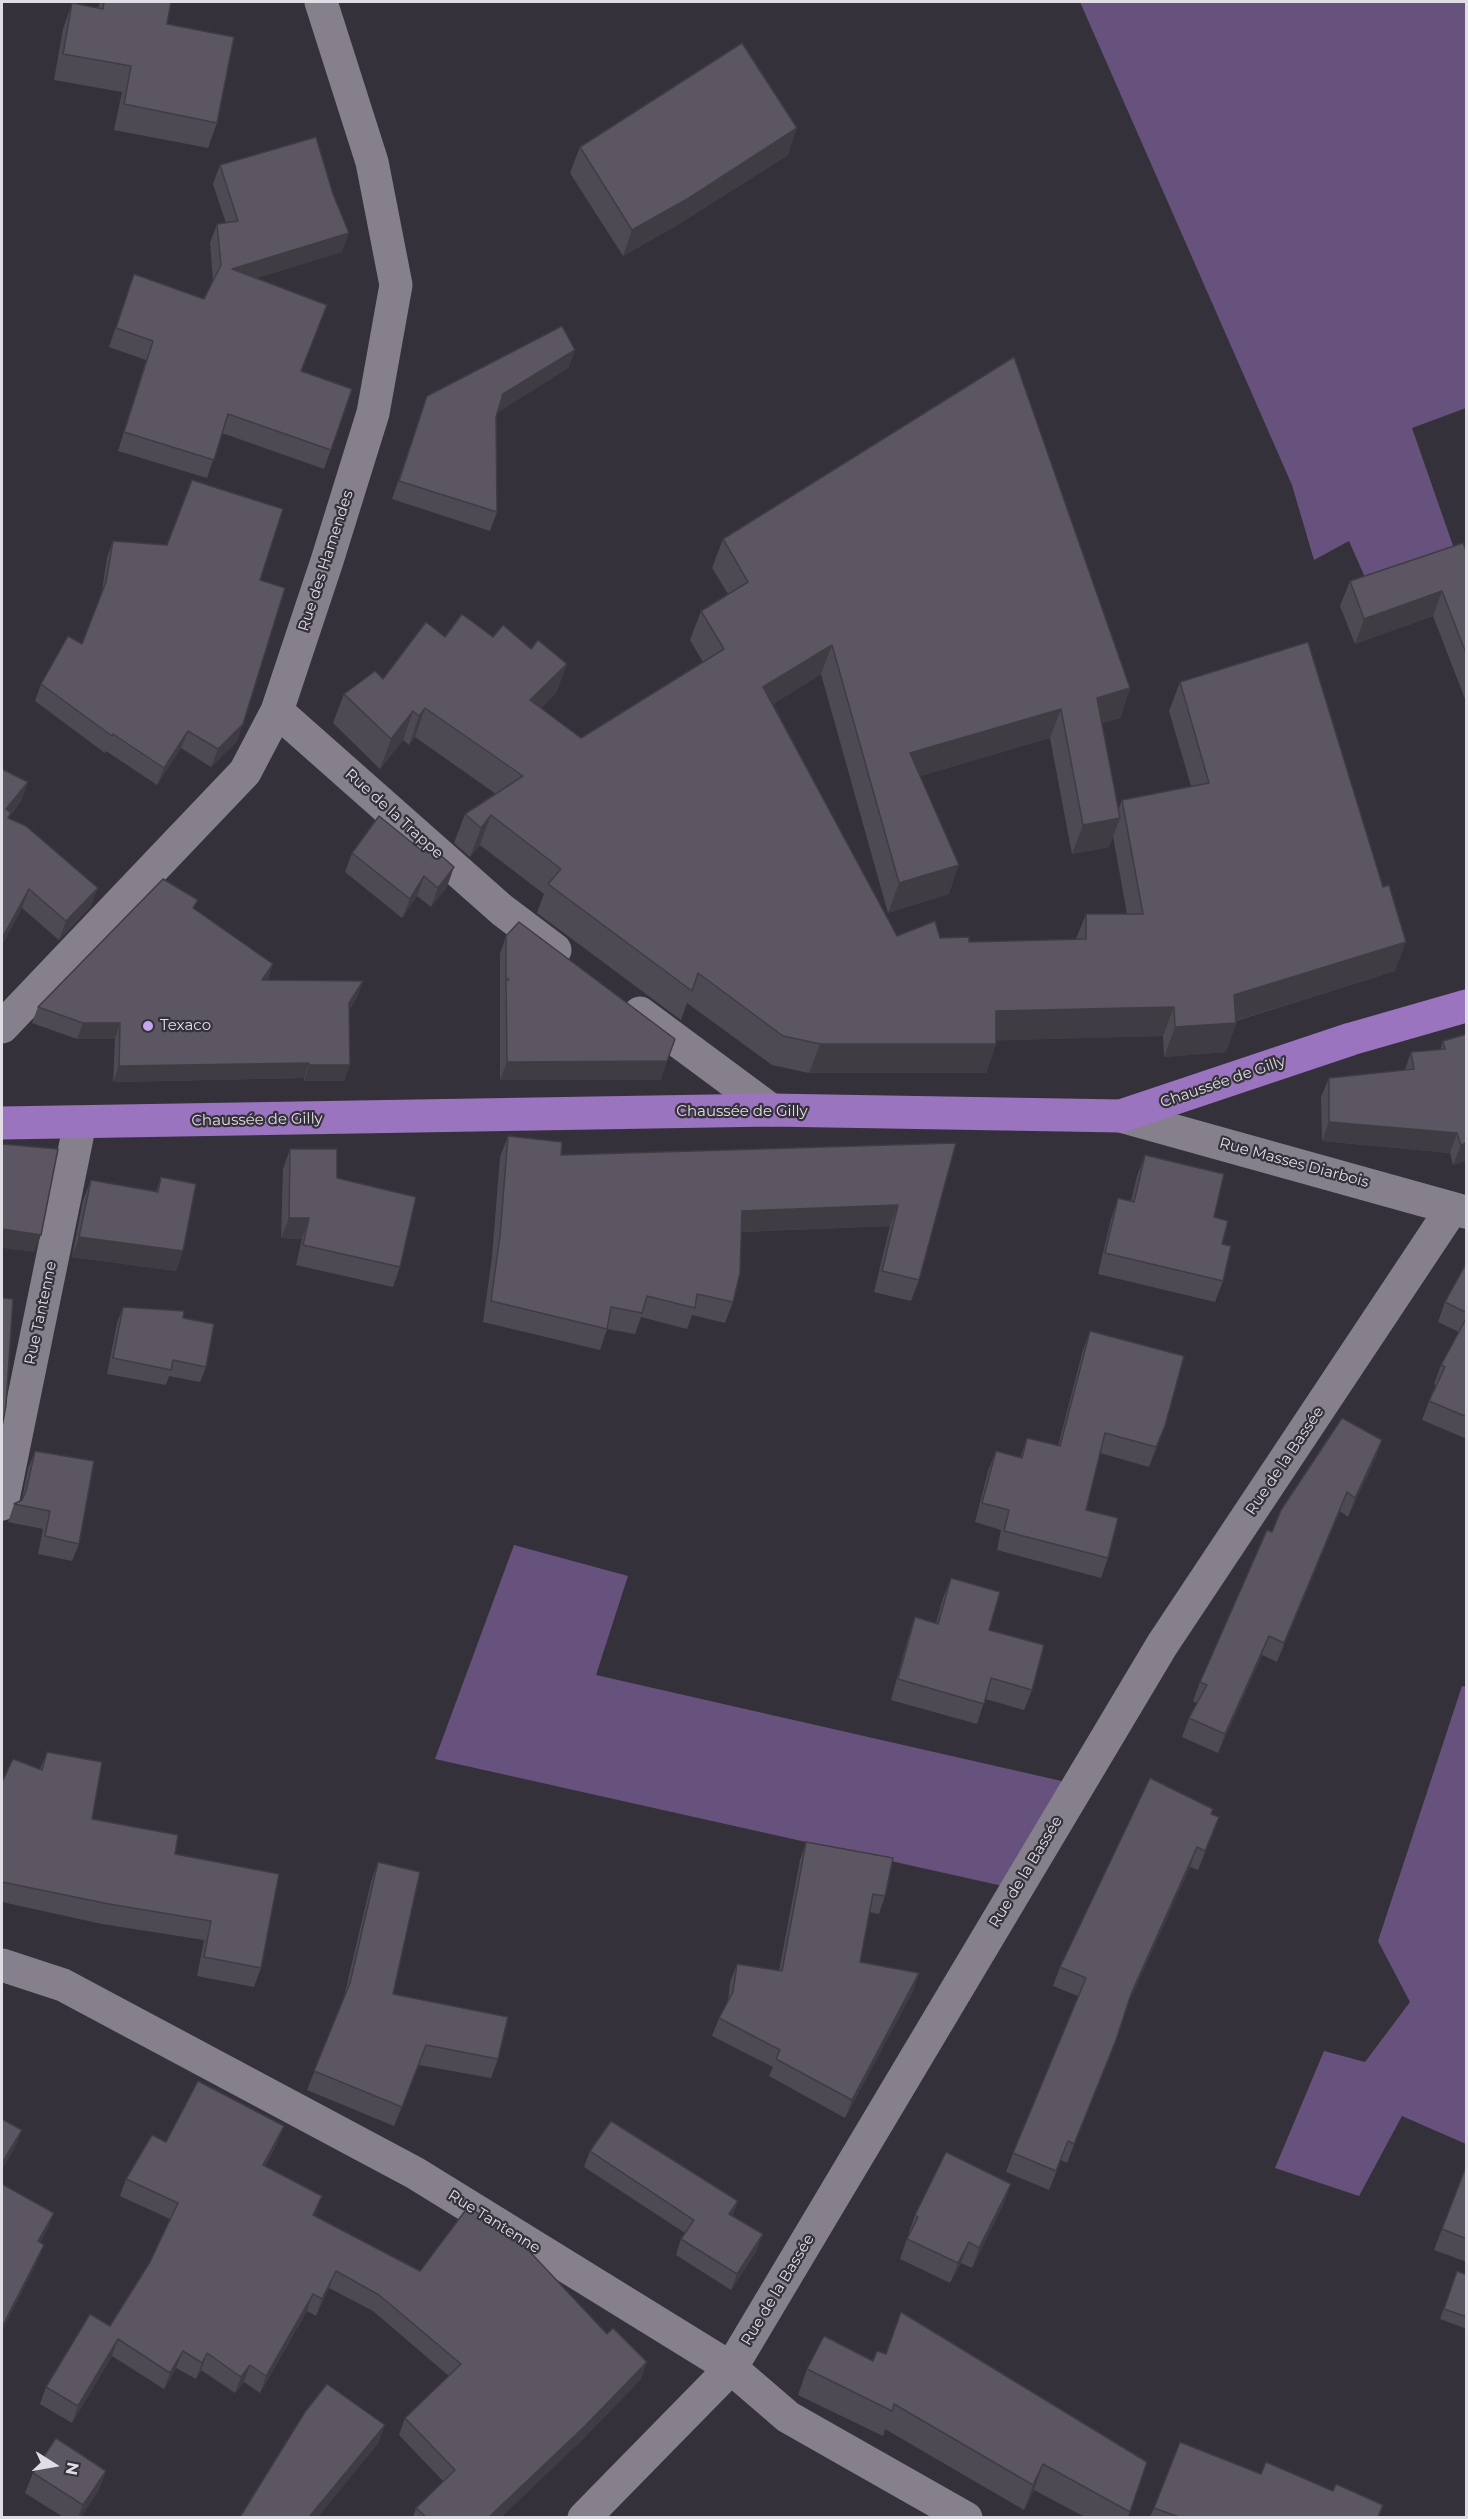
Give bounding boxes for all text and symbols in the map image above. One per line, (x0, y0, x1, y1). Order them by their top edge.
street label: Rue des Hamendes (295, 488, 357, 634)
street label: Rue de la Trappe (341, 765, 447, 863)
place label: Texaco (160, 1017, 211, 1035)
marker: Texaco (141, 1019, 155, 1033)
street label: Chaussée de Gilly (1158, 1052, 1288, 1112)
street label: Chaussée de Gilly (676, 1103, 808, 1121)
street label: Chaussée de Gilly (191, 1110, 323, 1130)
street label: Rue Masses Diarbois (1217, 1134, 1371, 1192)
street label: Rue Tantenne (21, 1260, 61, 1366)
street label: Rue de la Bassée (1242, 1403, 1328, 1519)
street label: Rue de la Bassée (986, 1813, 1066, 1931)
street label: Rue Tantenne (445, 2186, 543, 2258)
street label: Rue de la Bassée (738, 2231, 818, 2349)
north arrow (24, 2435, 84, 2495)
text: N (62, 2460, 83, 2477)

